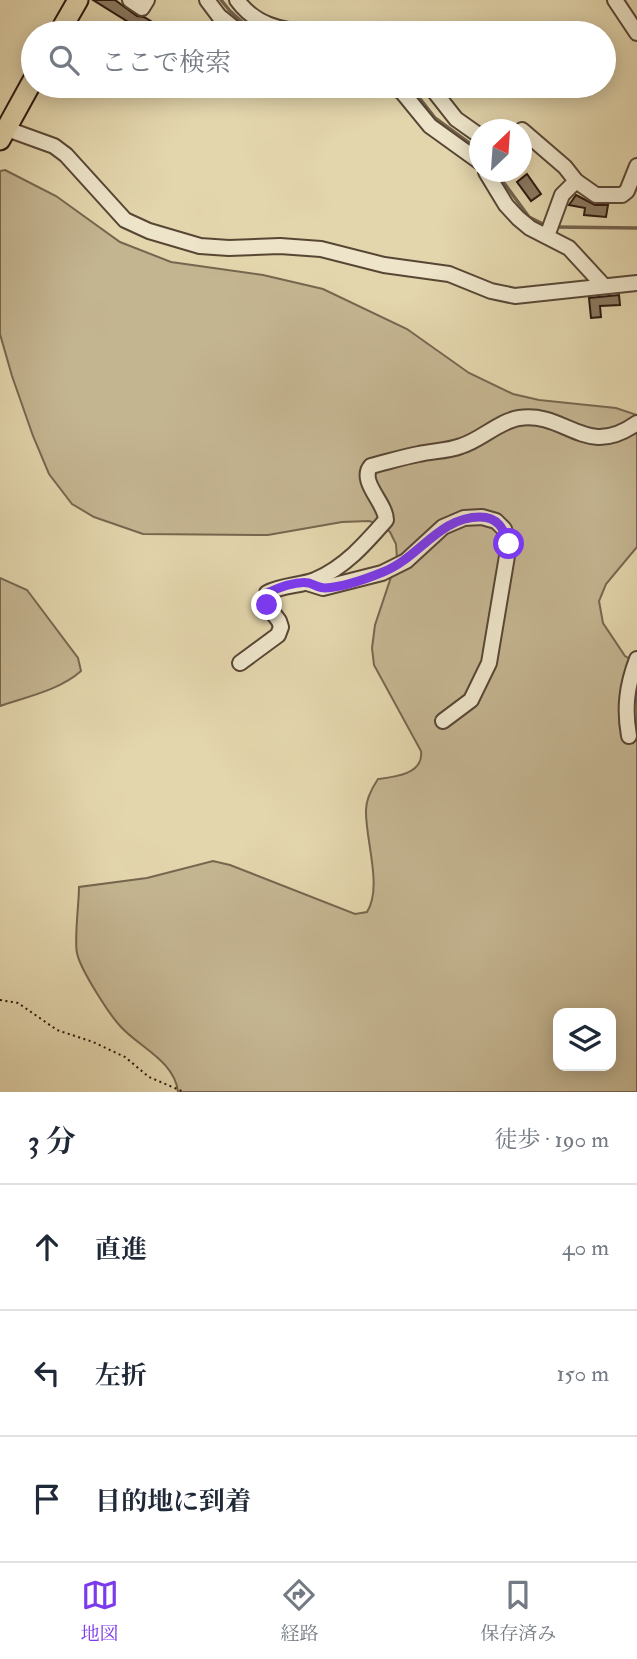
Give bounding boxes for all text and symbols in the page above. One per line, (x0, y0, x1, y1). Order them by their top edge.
search box (21, 21, 616, 98)
icon: search (45, 41, 83, 79)
text: ここで検索 (101, 47, 231, 79)
north arrow (469, 119, 532, 182)
route start (493, 528, 524, 559)
route end (251, 589, 282, 620)
map controls (553, 1008, 616, 1071)
button: layers (553, 1008, 616, 1071)
text: 3 分 (28, 1123, 76, 1160)
text: 徒歩 · 190 m (494, 1125, 609, 1154)
icon: ahead (28, 1228, 66, 1266)
text: 40 m (562, 1233, 609, 1262)
text: 直進 (95, 1234, 147, 1266)
icon: left (28, 1354, 66, 1392)
text: 150 m (556, 1359, 609, 1388)
text: 左折 (95, 1360, 147, 1392)
icon: arrive (28, 1480, 66, 1518)
text: 目的地に到着 (95, 1486, 251, 1518)
tab: 地図 (81, 1576, 119, 1646)
tab: 経路 (280, 1576, 318, 1646)
tab: 保存済み (480, 1576, 556, 1646)

